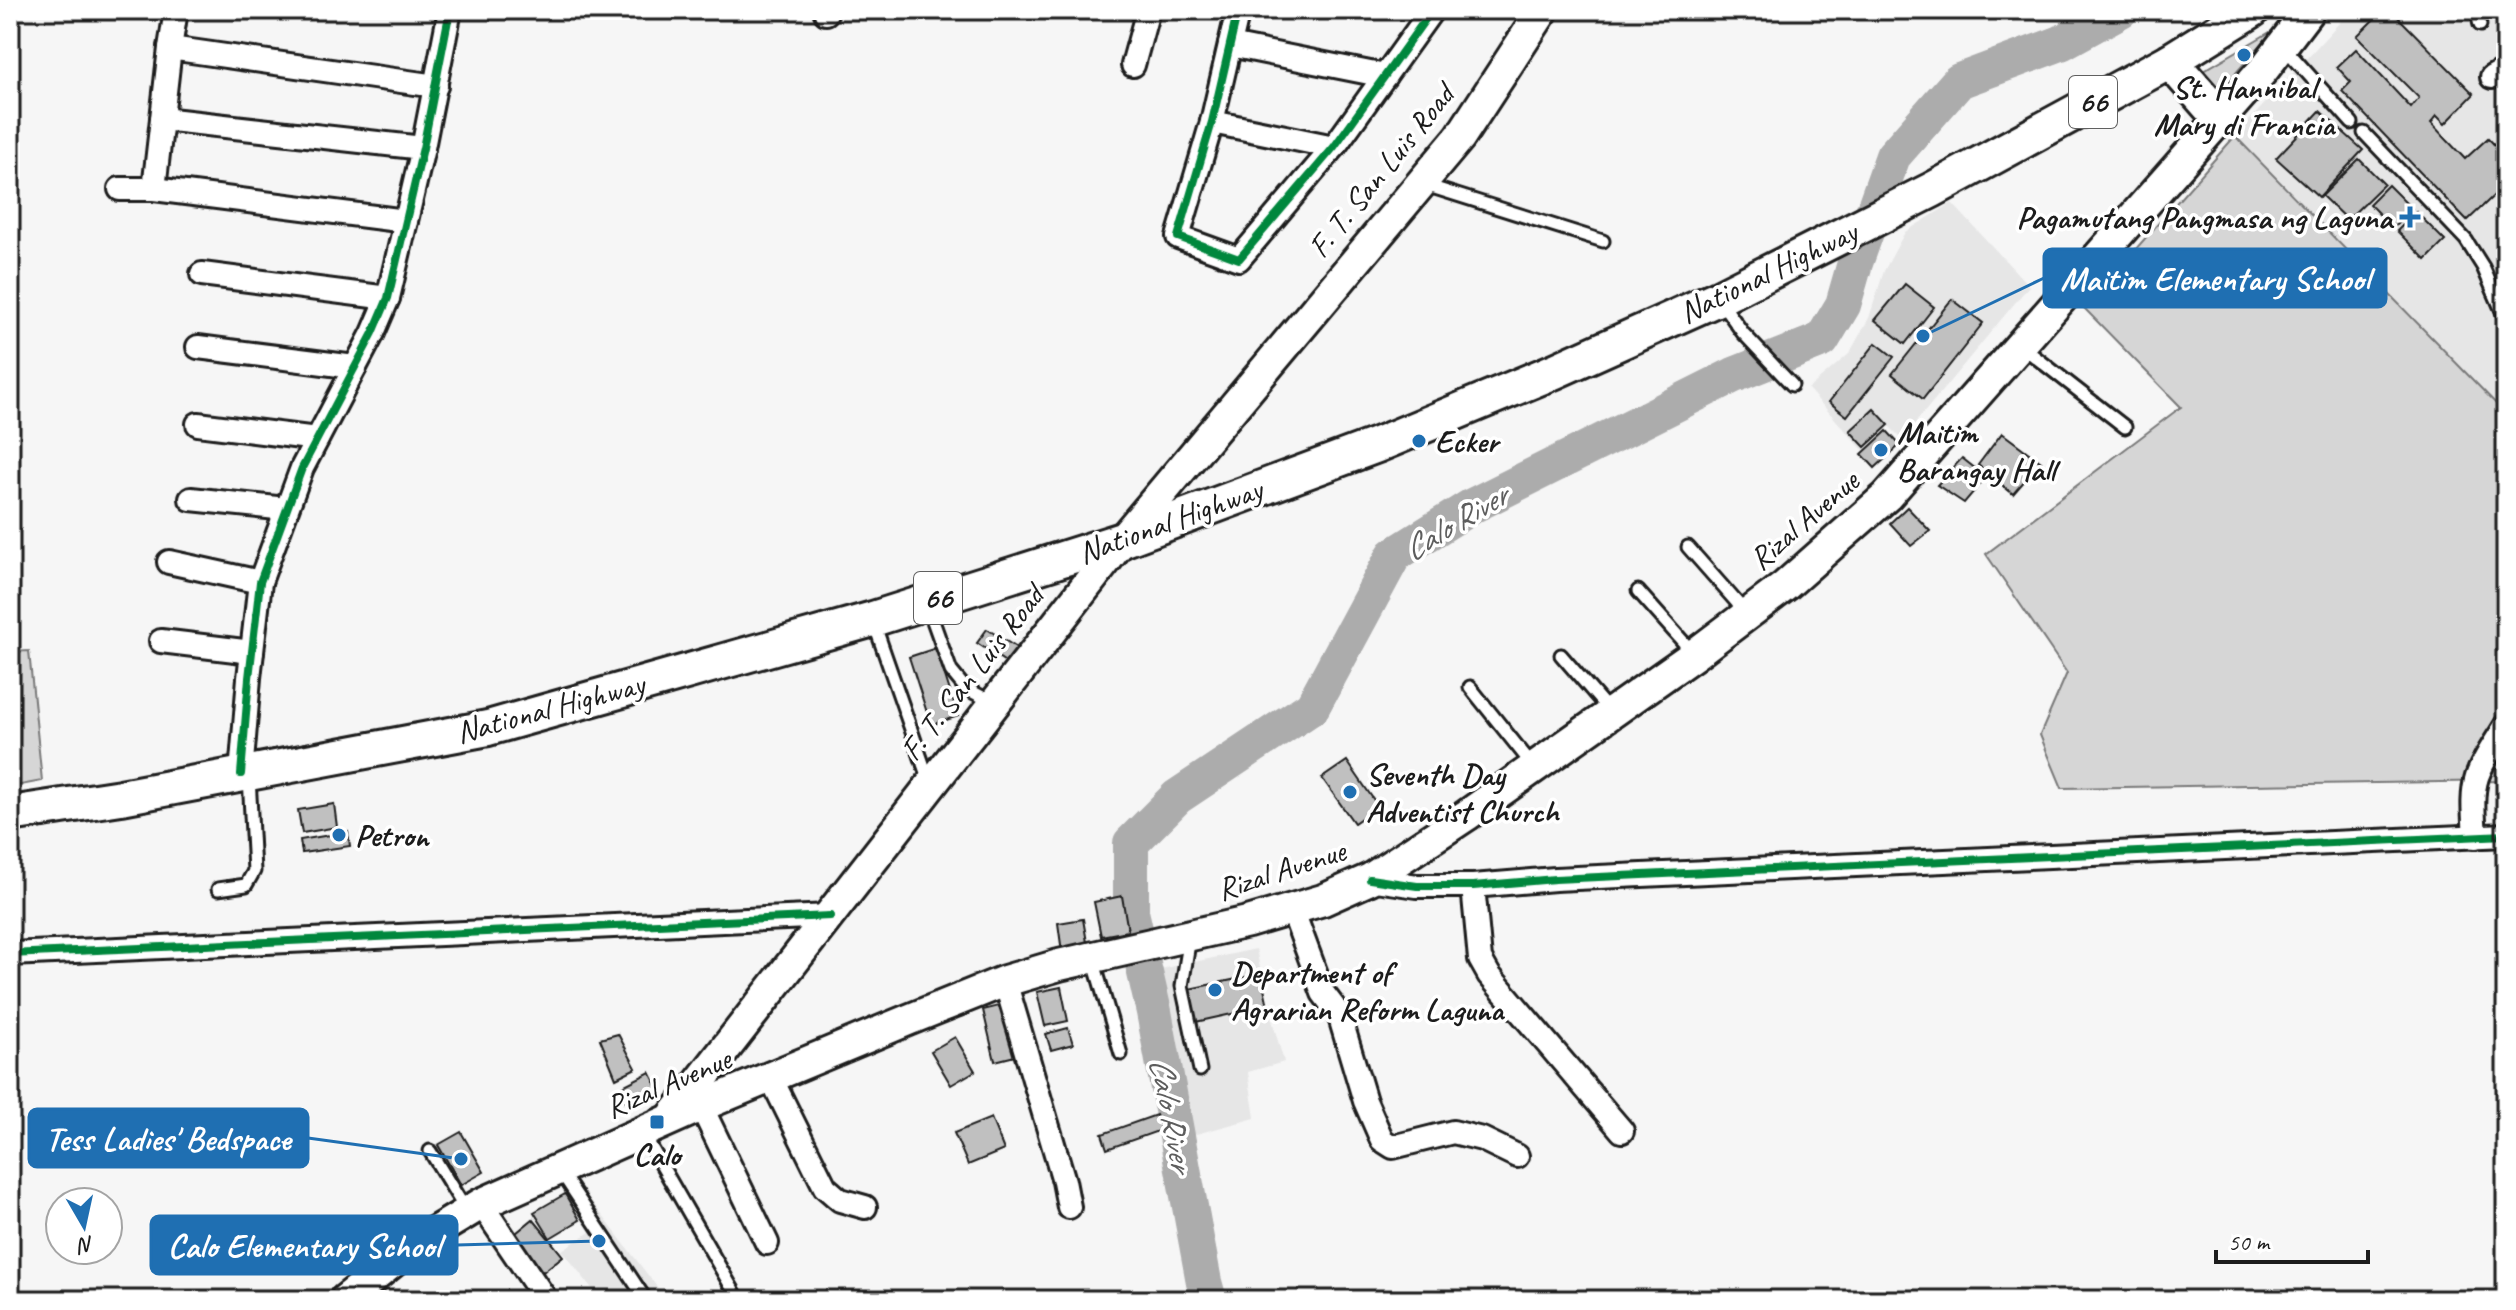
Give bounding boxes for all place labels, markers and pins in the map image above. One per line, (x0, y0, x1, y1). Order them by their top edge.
marker: St. Hannibal Mary di Francia (2235, 46, 2253, 64)
place label: St. Hannibal Mary di Francia (2154, 67, 2337, 145)
place label: Pagamutang Pangmasa ng Laguna (2017, 197, 2395, 238)
marker: Pagamutang Pangmasa ng Laguna (2399, 206, 2421, 228)
callout: Maitim Elementary School (2044, 249, 2386, 307)
place label: Maitim Barangay Hall (1897, 412, 2061, 490)
place label: Ecker (1435, 421, 1501, 462)
marker: Ecker (1410, 432, 1428, 450)
marker: Maitim Barangay Hall (1872, 441, 1890, 459)
place label: Seventh Day Adventist Church (1366, 754, 1561, 832)
marker: Seventh Day Adventist Church (1341, 783, 1359, 801)
place label: Petron (355, 815, 431, 856)
marker: Petron (330, 826, 348, 844)
place label: Department of Agrarian Reform Laguna (1231, 952, 1506, 1030)
marker: Department of Agrarian Reform Laguna (1206, 981, 1224, 999)
callout: Tess Ladies' Bedspace (29, 1109, 308, 1167)
marker: Calo (648, 1113, 666, 1131)
place label: Calo (634, 1134, 684, 1175)
callout: Calo Elementary School (151, 1216, 457, 1274)

